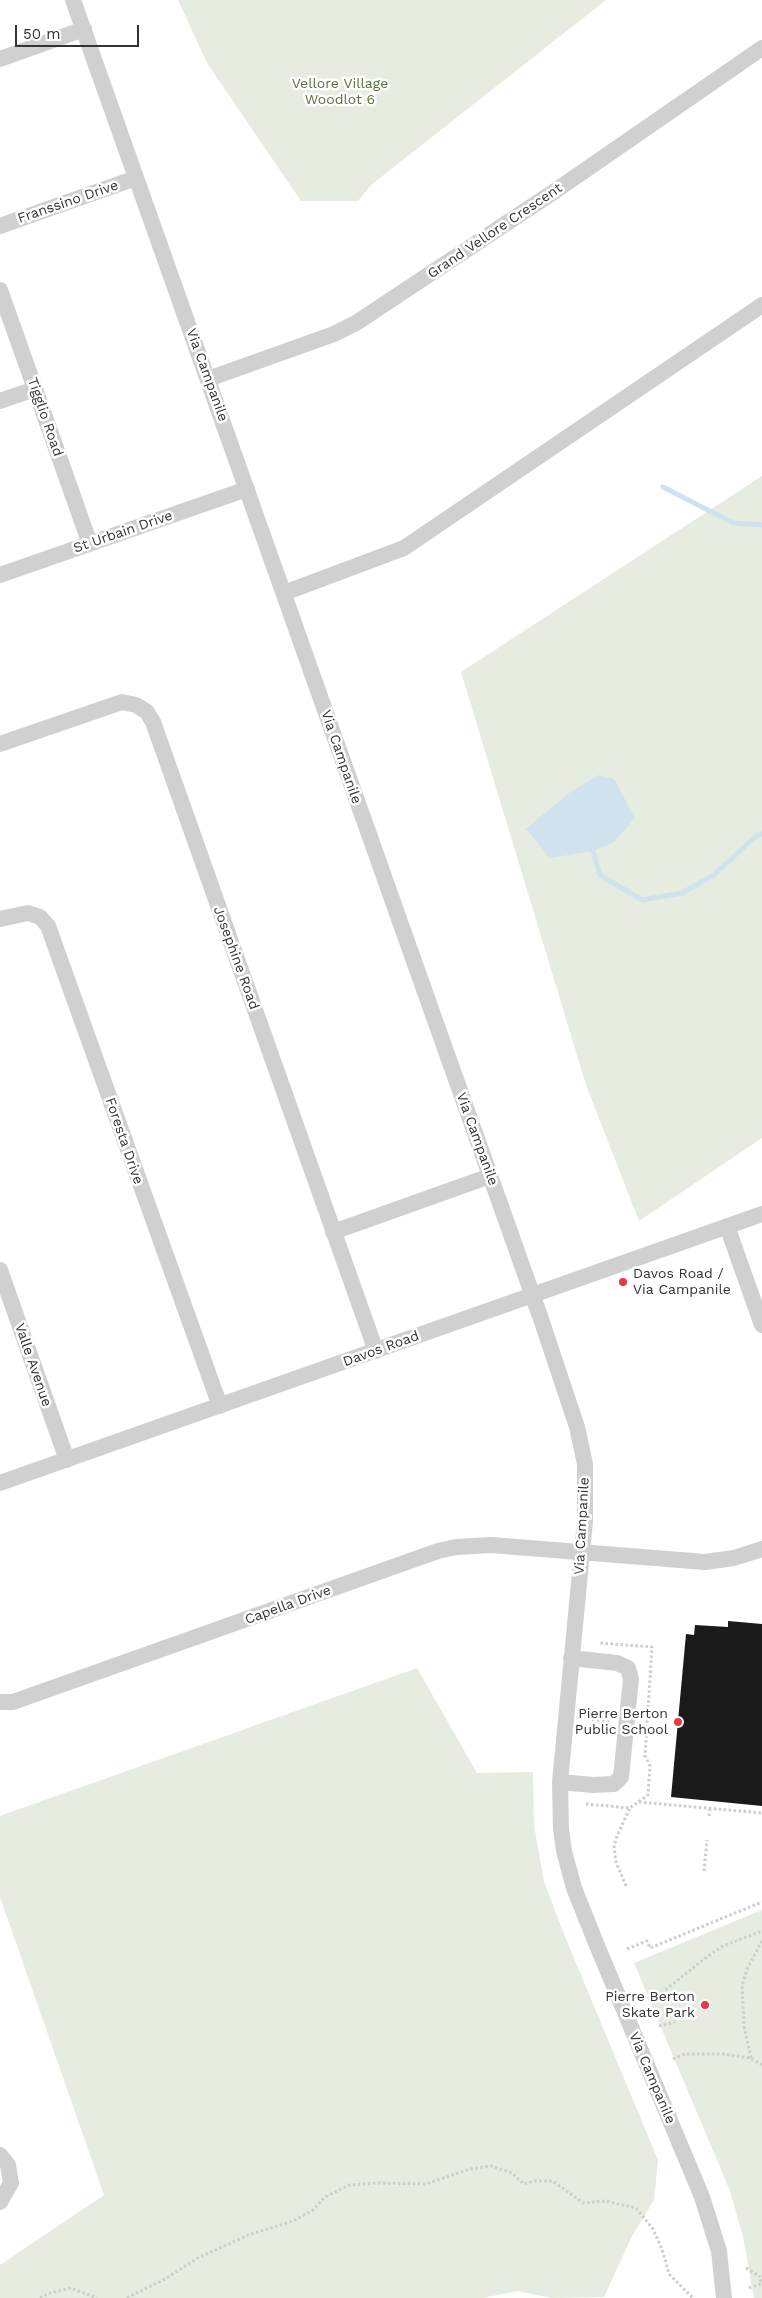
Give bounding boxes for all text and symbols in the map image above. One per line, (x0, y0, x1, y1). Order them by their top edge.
scale bar (18, 15, 141, 47)
text: 50 m (23, 25, 60, 43)
park label: Vellore Village Woodlot 6 (292, 76, 388, 108)
street label: Franssino Drive (16, 177, 120, 227)
street label: Grand Vellore Crescent (425, 180, 565, 282)
street label: Via Campanile (182, 326, 232, 424)
street label: Tigglio Road (24, 375, 66, 459)
street label: St Urbain Drive (71, 507, 175, 557)
street label: Via Campanile (317, 708, 365, 806)
street label: Josephine Road (210, 904, 262, 1012)
street label: Via Campanile (452, 1090, 502, 1188)
street label: Foresta Drive (101, 1095, 147, 1187)
place label: Davos Road / Via Campanile (633, 1266, 731, 1298)
marker: Davos Road / Via Campanile (617, 1276, 629, 1288)
street label: Valle Avenue (11, 1321, 55, 1409)
street label: Davos Road (341, 1327, 421, 1371)
street label: Via Campanile (571, 1477, 593, 1575)
street label: Capella Drive (243, 1582, 333, 1628)
place label: Pierre Berton Public School (575, 1706, 668, 1738)
marker: Pierre Berton Public School (672, 1716, 684, 1728)
place label: Pierre Berton Skate Park (605, 1989, 695, 2021)
marker: Pierre Berton Skate Park (699, 1999, 711, 2011)
street label: Via Campanile (625, 2030, 679, 2126)

